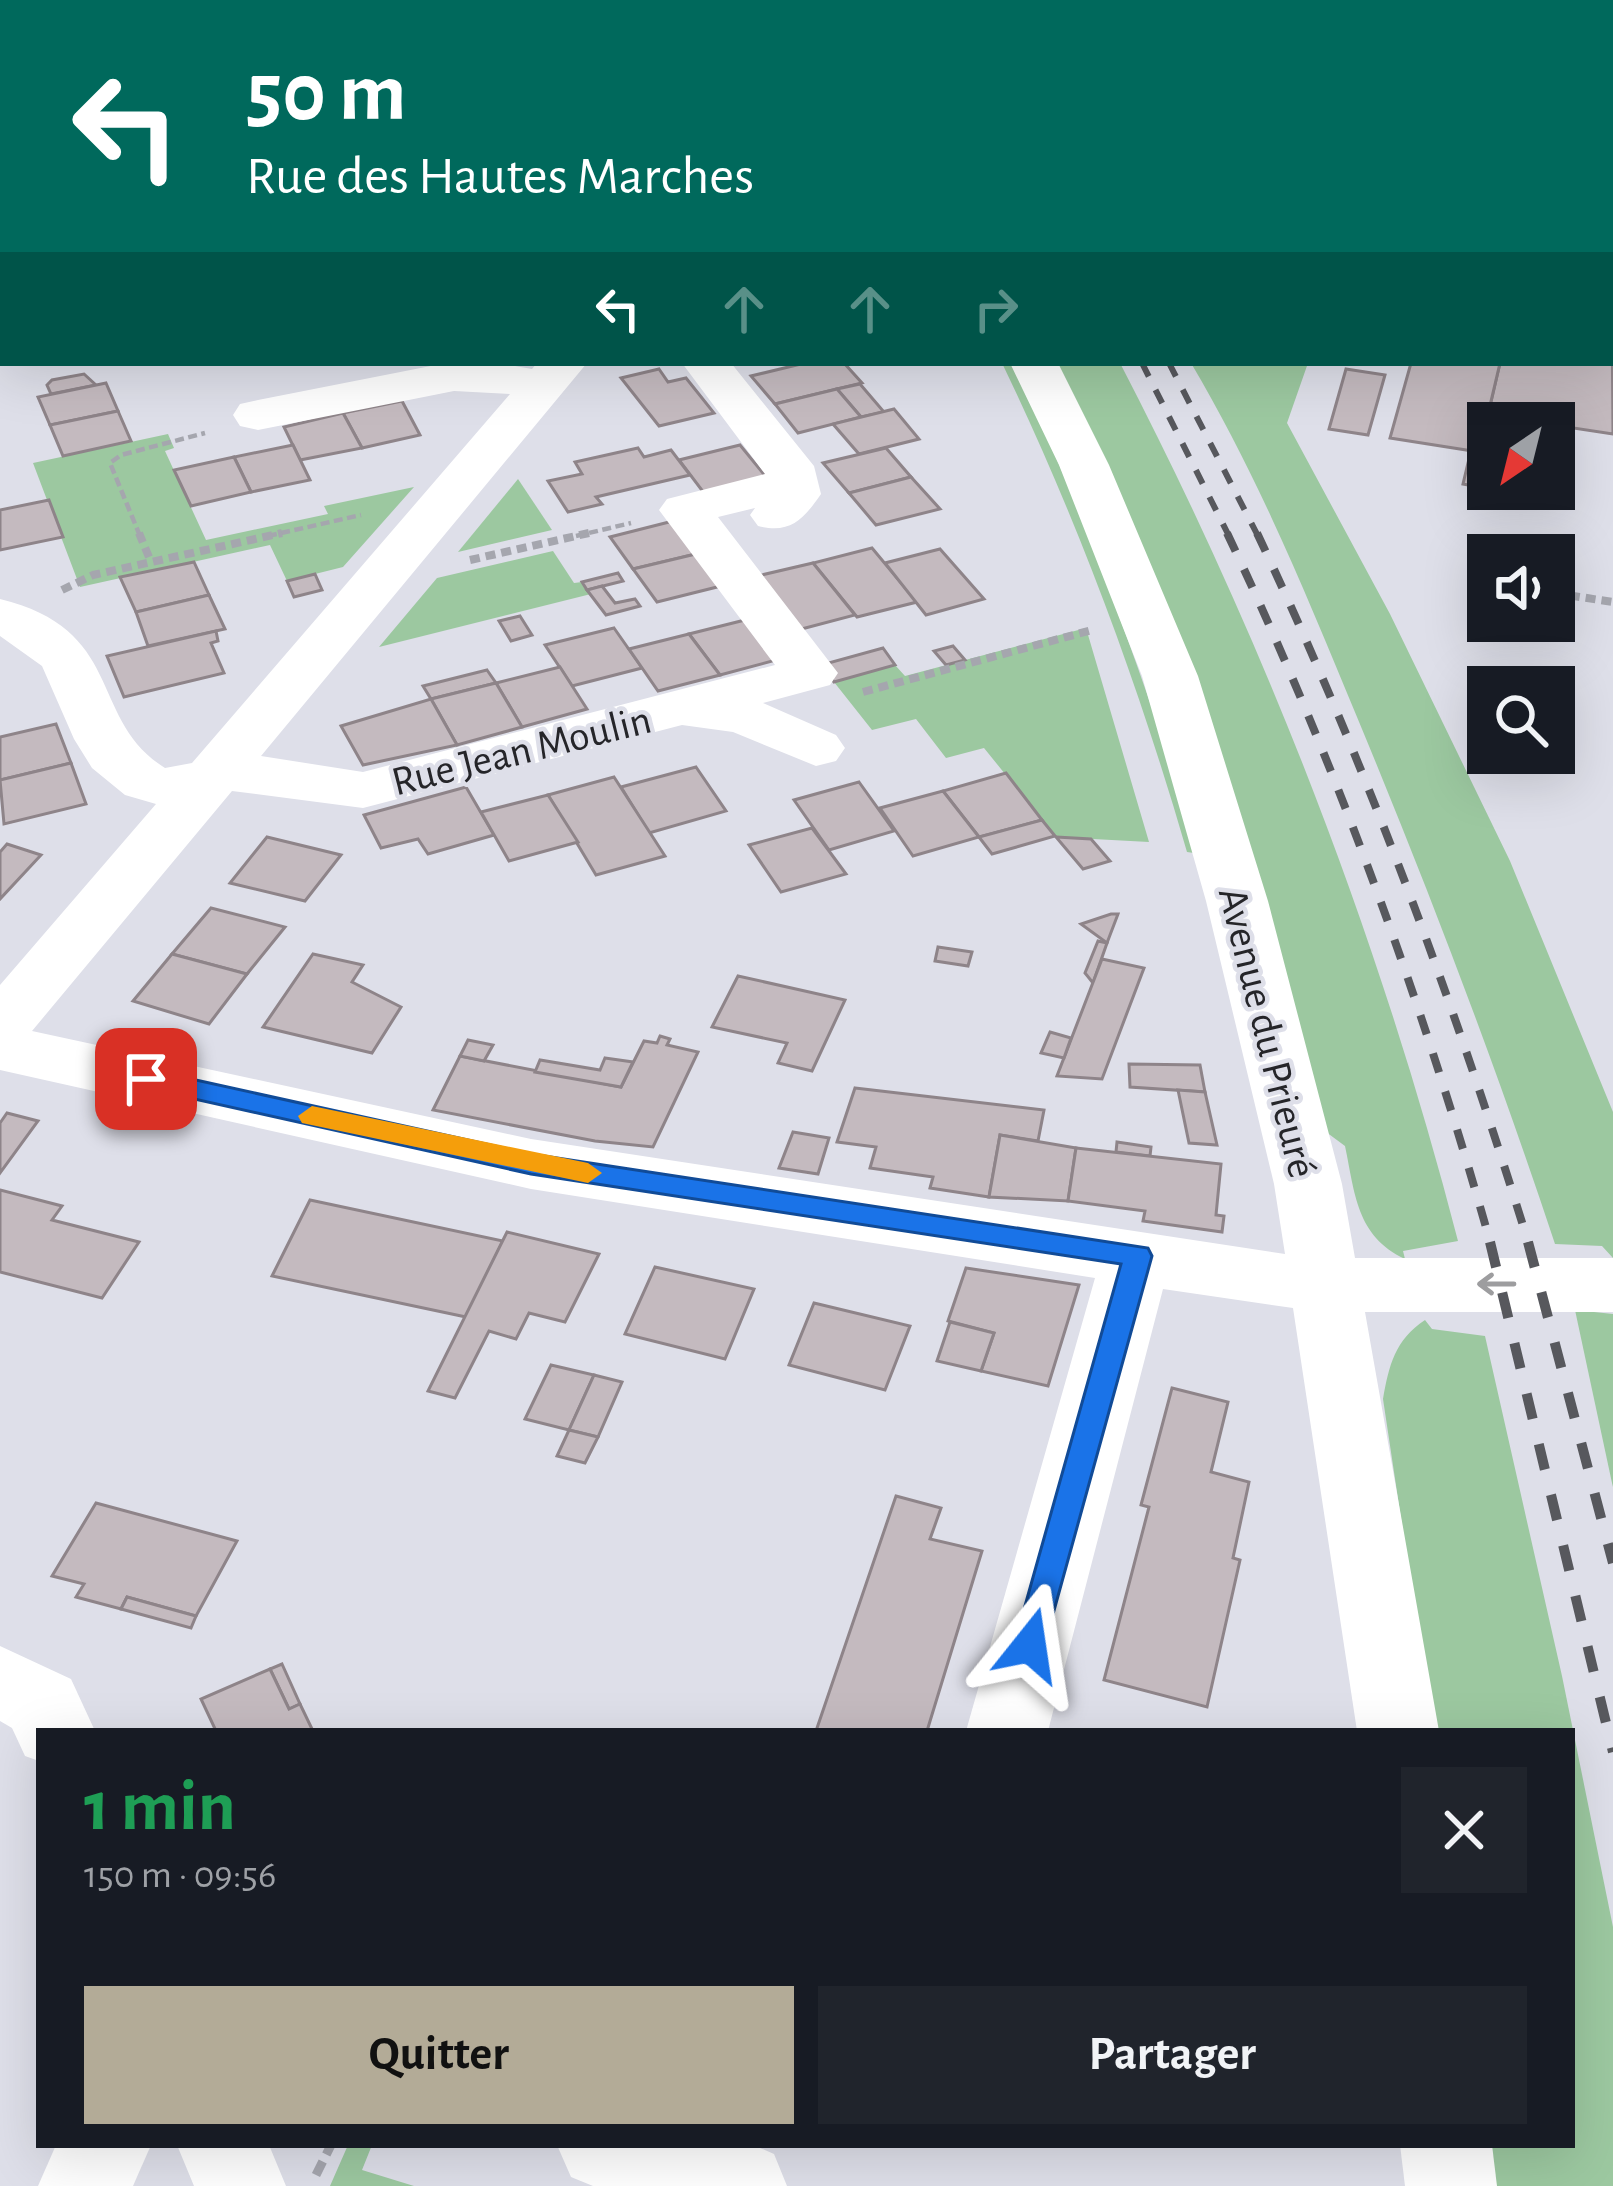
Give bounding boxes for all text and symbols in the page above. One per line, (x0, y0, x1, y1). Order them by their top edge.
icon: left (48, 48, 204, 204)
text: 50 m (246, 52, 407, 136)
text: Rue des Hautes Marches (246, 150, 754, 204)
icon: left (585, 276, 651, 342)
icon: ahead (711, 276, 777, 342)
icon: ahead (837, 276, 903, 342)
icon: right (963, 276, 1029, 342)
north arrow (1467, 402, 1575, 510)
map controls (1467, 402, 1575, 774)
button: sound (1467, 534, 1575, 642)
button: search (1467, 666, 1575, 774)
street label: Rue Jean Moulin (387, 698, 656, 803)
street label: Avenue du Prieuré (1211, 883, 1323, 1182)
pin (95, 1028, 197, 1130)
icon: arrive (113, 1046, 179, 1112)
one-way arrow (1477, 1273, 1516, 1296)
position arrow (967, 1582, 1093, 1708)
button: close (1401, 1767, 1527, 1893)
text: 1 min (84, 1771, 236, 1843)
text: 150 m · 09:56 (84, 1856, 276, 1895)
button: Quitter (84, 1986, 794, 2124)
button: Partager (818, 1986, 1527, 2124)

